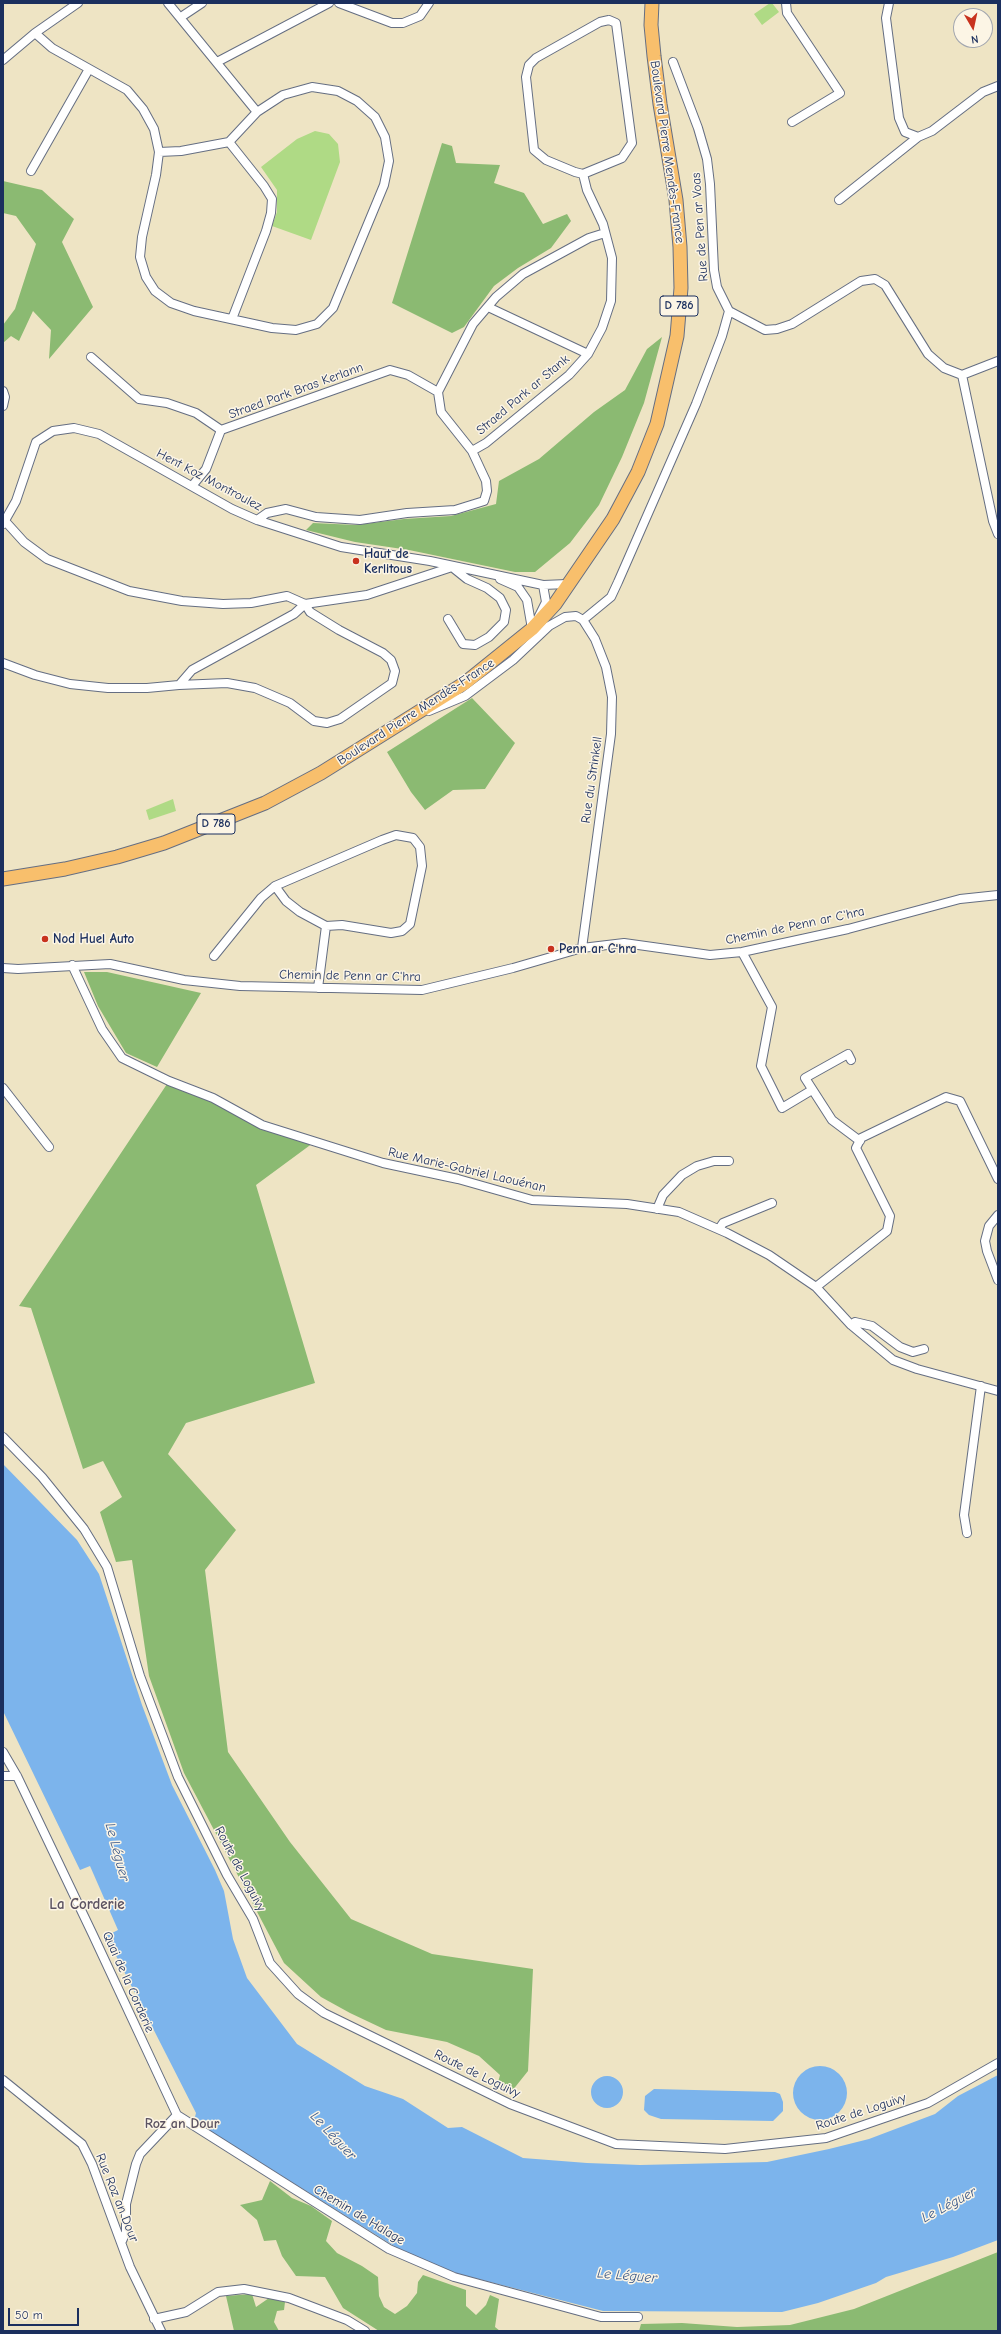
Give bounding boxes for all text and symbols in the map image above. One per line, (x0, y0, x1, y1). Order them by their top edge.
north arrow (953, 8, 993, 48)
text: N (970, 32, 979, 46)
street label: Boulevard Pierre Mendès-France (646, 60, 688, 244)
street label: Rue de Pen ar Voas (688, 172, 712, 282)
road number: D 786 (660, 296, 698, 316)
street label: Straed Park ar Stank (473, 352, 573, 438)
street label: Straed Park Bras Kerlann (227, 359, 365, 423)
street label: Hent Koz Montroulez (154, 446, 264, 514)
place label: Haut de Kerlitous (364, 546, 412, 577)
marker: Haut de Kerlitous (351, 556, 361, 566)
street label: Boulevard Pierre Mendès-France (335, 655, 497, 769)
street label: Rue du Strinkell (578, 736, 606, 824)
road number: D 786 (197, 814, 235, 834)
street label: Chemin de Penn ar C'hra (724, 904, 866, 948)
place label: Nod Huel Auto (53, 931, 134, 947)
marker: Nod Huel Auto (40, 934, 50, 944)
place label: Penn ar C'hra (559, 941, 637, 957)
marker: Penn ar C'hra (546, 944, 556, 954)
street label: Chemin de Penn ar C'hra (279, 967, 421, 985)
street label: Rue Marie-Gabriel Laouénan (387, 1144, 547, 1196)
water label: Le Léguer (101, 1821, 133, 1883)
street label: Route de Loguivy (211, 1824, 269, 1914)
district label: La Corderie (49, 1896, 125, 1914)
street label: Quai de la Corderie (99, 1929, 157, 2035)
street label: Route de Loguivy (431, 2046, 523, 2102)
street label: Route de Loguivy (814, 2090, 908, 2134)
water label: Le Léguer (306, 2108, 360, 2164)
district label: Roz an Dour (145, 2116, 219, 2132)
street label: Rue Roz an Dour (92, 2151, 142, 2245)
street label: Chemin de Halage (311, 2182, 407, 2248)
water label: Le Léguer (919, 2184, 979, 2226)
water label: Le Léguer (596, 2265, 658, 2287)
scale bar (10, 2300, 81, 2326)
text: 50 m (15, 2308, 43, 2322)

